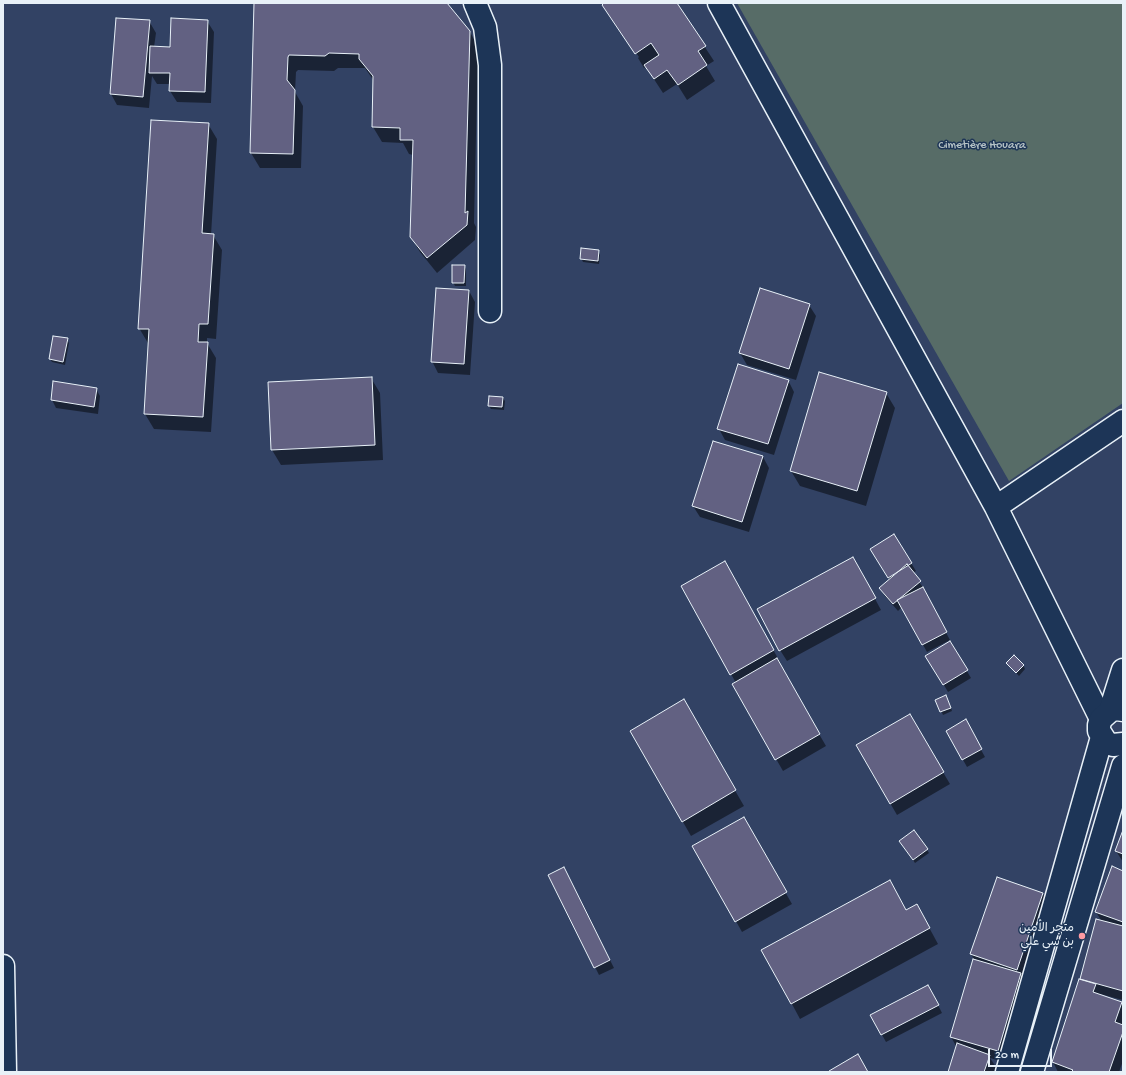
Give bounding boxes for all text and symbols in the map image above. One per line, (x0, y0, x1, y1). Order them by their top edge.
park label: Cimetière Houara (938, 139, 1026, 153)
place label: متجر الأمين بن سي علي (1019, 922, 1074, 950)
marker: متجر الأمين بن سي علي (1077, 931, 1087, 941)
scale bar (990, 1041, 1054, 1067)
text: 20 m (995, 1049, 1019, 1063)

